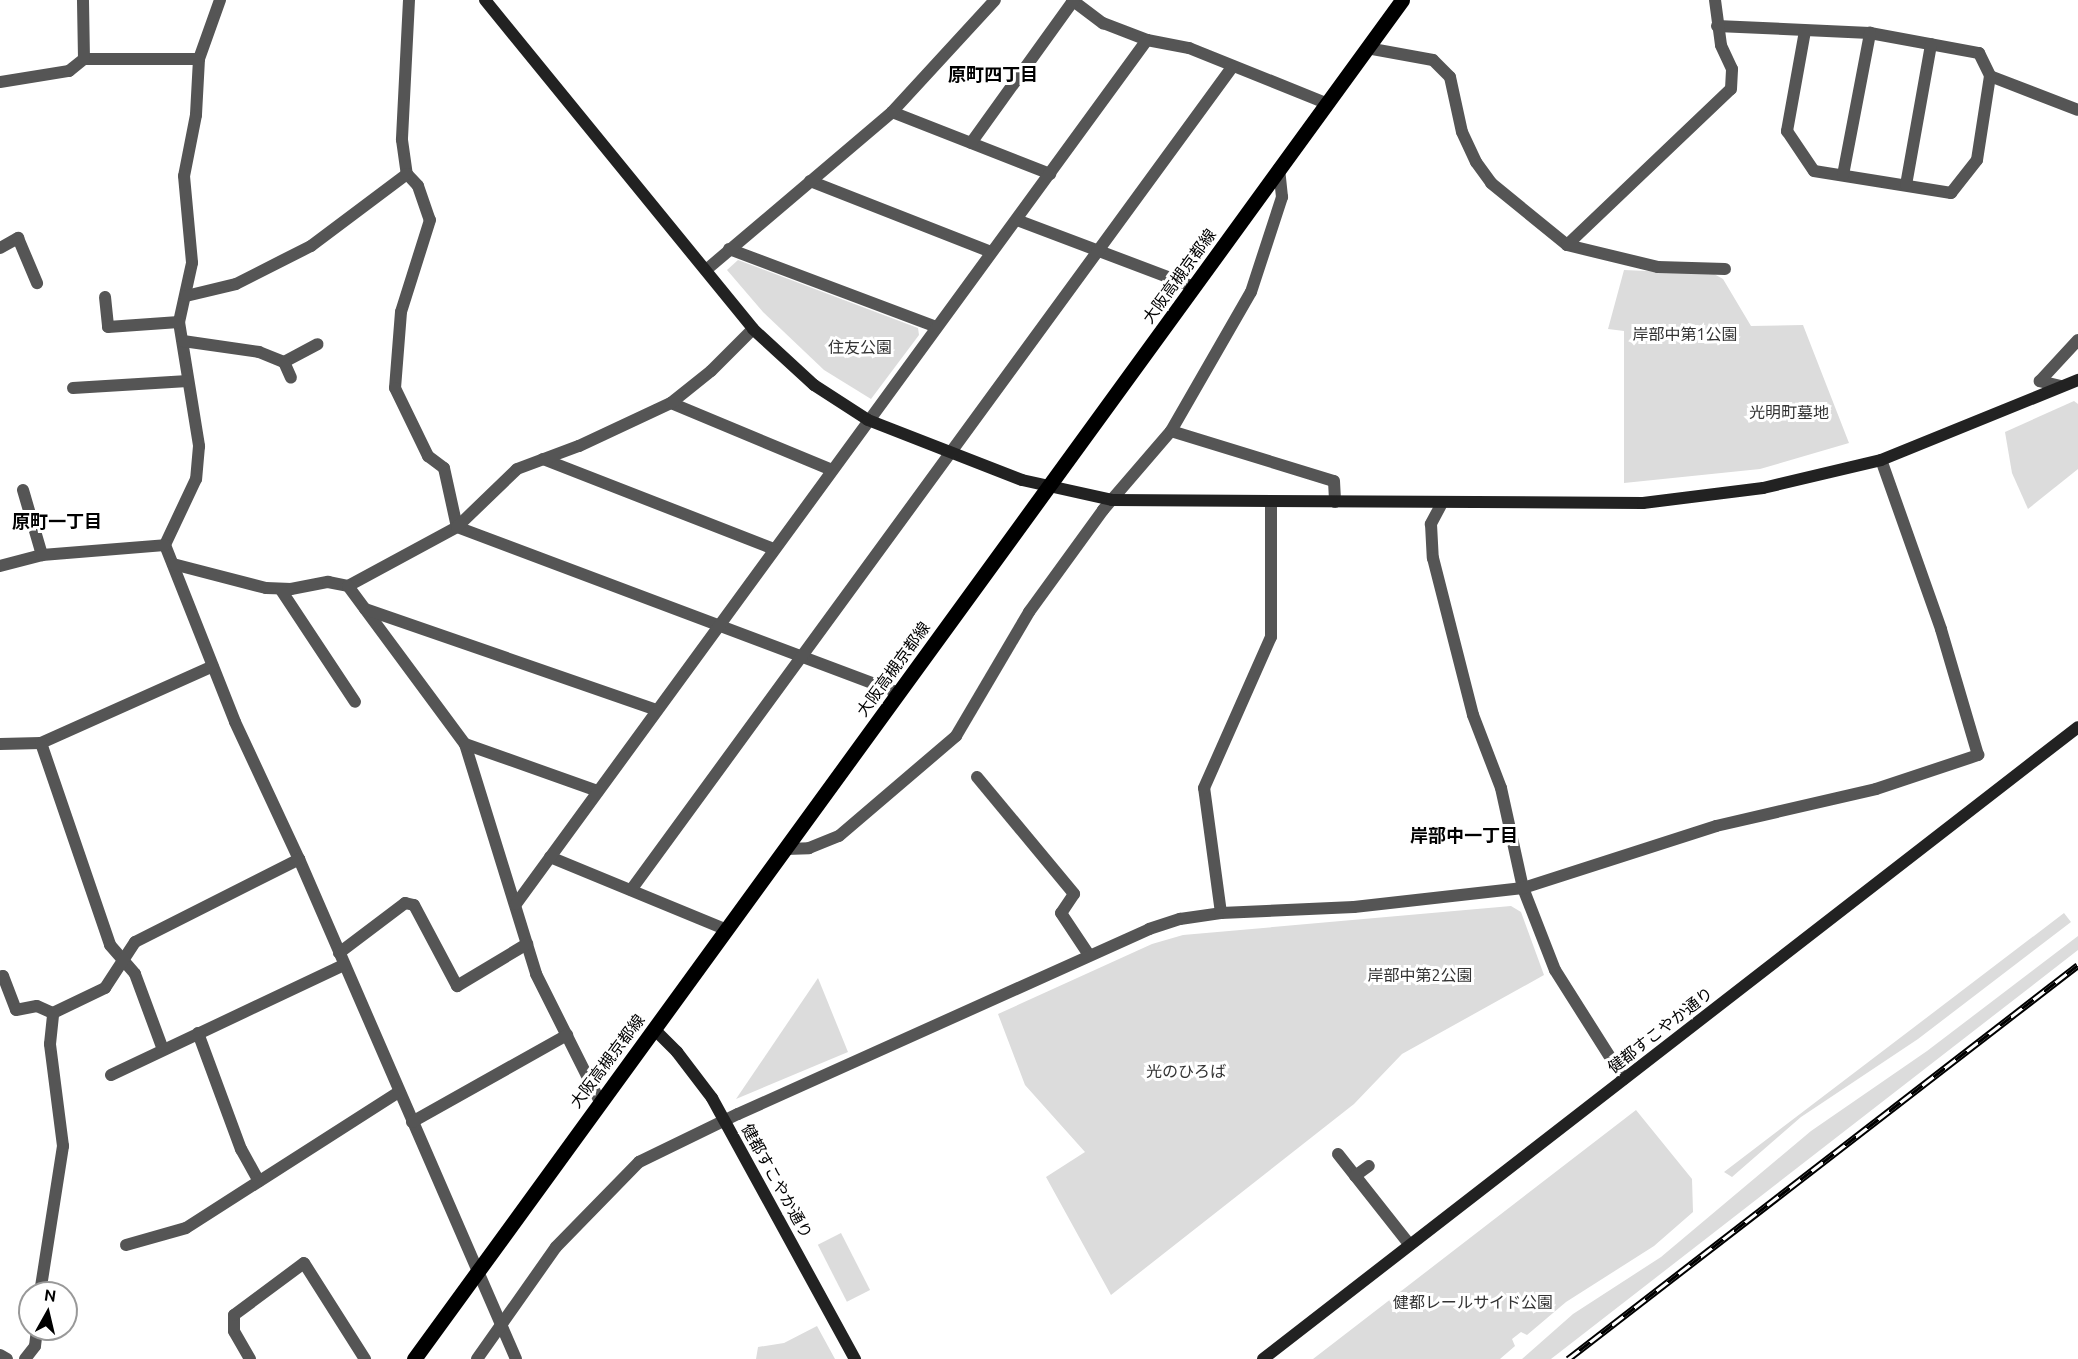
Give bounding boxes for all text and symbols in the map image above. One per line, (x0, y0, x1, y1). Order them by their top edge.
district label: 原町四丁目 (948, 63, 1038, 85)
street label: 大阪高槻京都線 (1138, 225, 1220, 327)
park label: 岸部中第1公園 (1632, 324, 1738, 344)
park label: 住友公園 (828, 337, 892, 357)
park label: 光明町墓地 (1749, 402, 1829, 422)
district label: 原町一丁目 (12, 510, 102, 532)
street label: 大阪高槻京都線 (852, 618, 934, 720)
district label: 岸部中一丁目 (1410, 824, 1518, 846)
park label: 岸部中第2公園 (1367, 965, 1473, 985)
street label: 健都すこやか通り (1604, 983, 1716, 1077)
street label: 大阪高槻京都線 (566, 1010, 648, 1112)
park label: 光のひろば (1146, 1061, 1226, 1081)
street label: 健都すこやか通り (738, 1120, 816, 1242)
north arrow (18, 1281, 78, 1341)
text: N (43, 1285, 57, 1305)
park label: 健都レールサイド公園 (1393, 1292, 1553, 1312)

